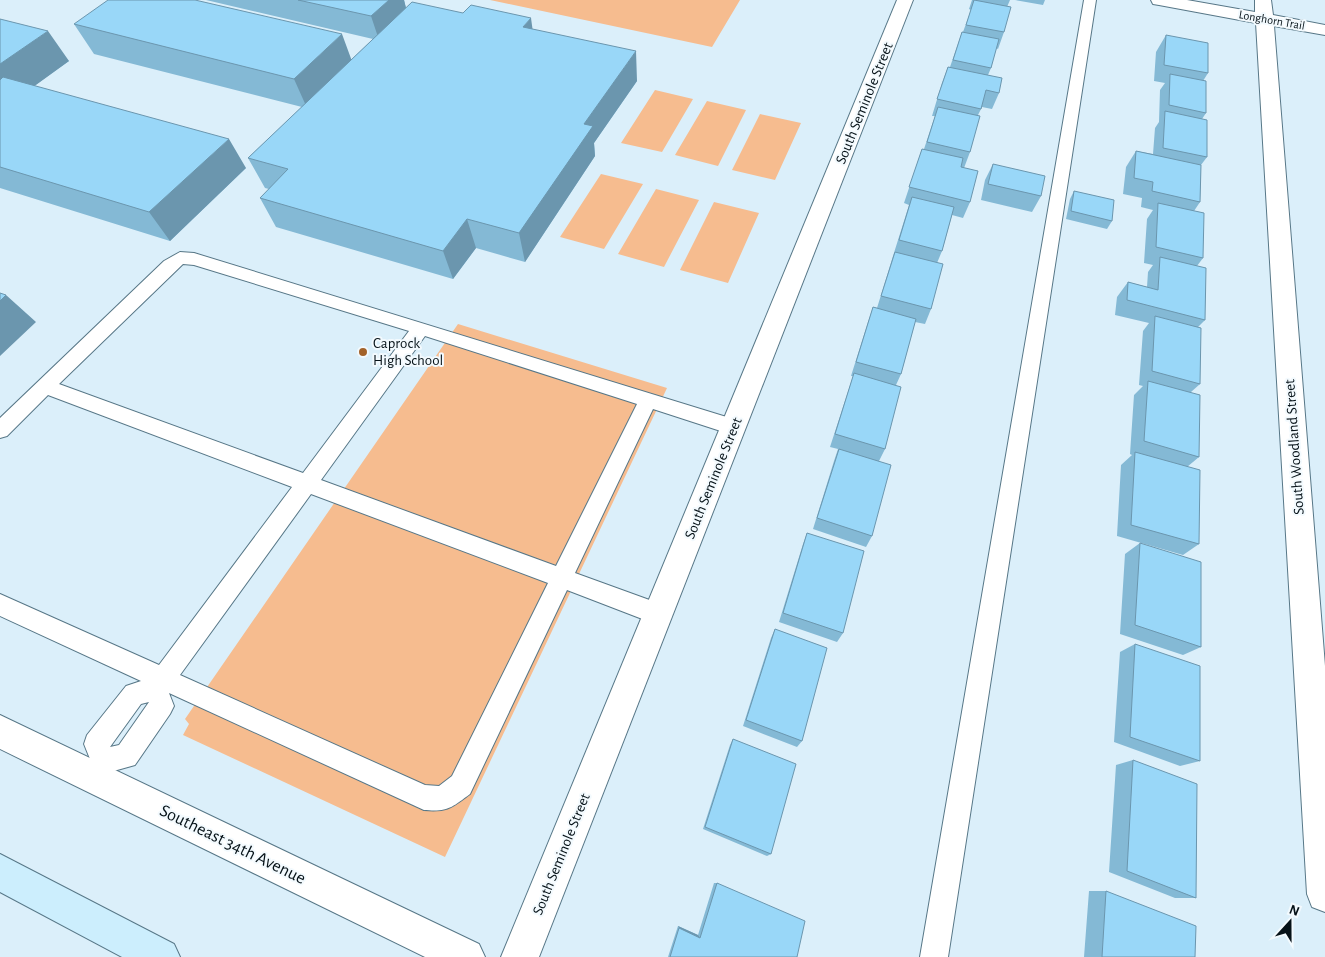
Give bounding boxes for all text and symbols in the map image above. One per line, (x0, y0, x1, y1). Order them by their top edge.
street label: Longhorn Trail (1238, 8, 1306, 32)
street label: South Seminole Street (833, 40, 896, 166)
place label: Caprock High School (373, 336, 443, 368)
marker: Caprock High School (357, 346, 369, 358)
street label: South Woodland Street (1282, 378, 1307, 515)
street label: South Seminole Street (682, 415, 745, 541)
street label: South Seminole Street (530, 791, 593, 917)
street label: Southeast 34th Avenue (157, 802, 308, 888)
north arrow (1265, 897, 1315, 947)
text: N (1287, 903, 1301, 919)

